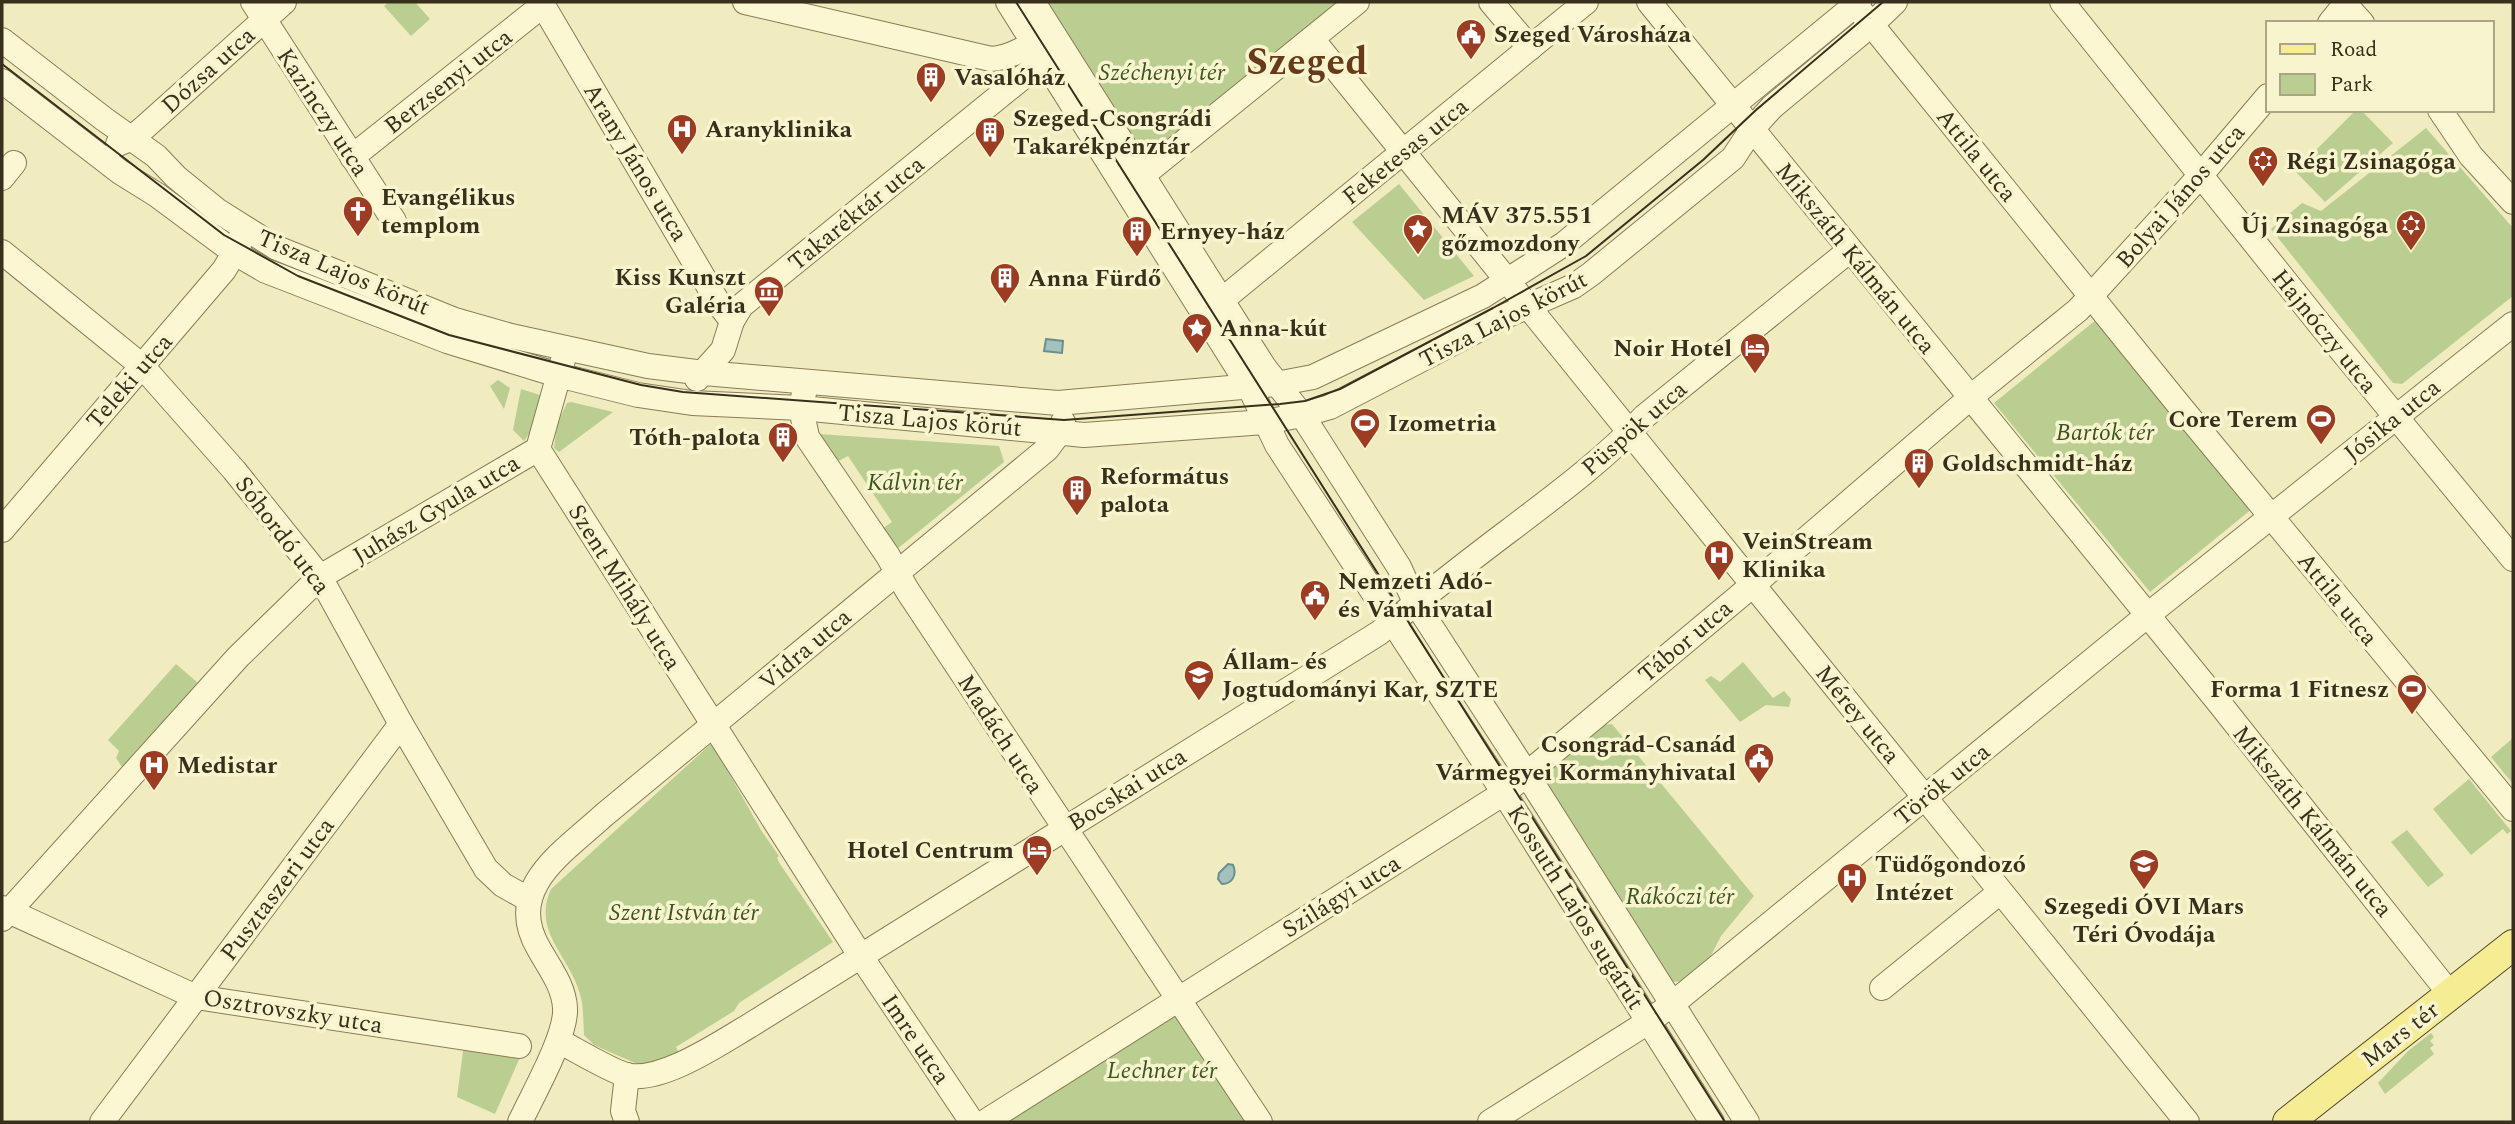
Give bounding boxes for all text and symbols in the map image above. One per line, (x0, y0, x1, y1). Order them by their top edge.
public building icon: Szeged Városháza (1454, 17, 1488, 61)
place label: Szeged Városháza (1494, 17, 1692, 53)
street label: Dózsa utca (153, 18, 264, 123)
street label: Berzsenyi utca (377, 20, 521, 144)
legend (2266, 21, 2494, 112)
district label: Szeged (1246, 34, 1368, 92)
text: Road (2330, 34, 2377, 66)
street label: Kazinczy utca (267, 41, 377, 184)
park label: Széchenyi tér (1099, 55, 1226, 91)
building icon: Vasalóház (914, 60, 948, 104)
place label: Vasalóház (954, 60, 1066, 96)
text: Park (2330, 69, 2374, 101)
street label: Arany János utca (573, 76, 697, 249)
street label: Feketesas utca (1334, 89, 1477, 214)
place label: Szeged-Csongrádi Takarékpénztár (1013, 101, 1212, 165)
street label: Attila utca (1927, 101, 2026, 211)
hospital icon: Aranyklinika (665, 112, 699, 156)
place label: Aranyklinika (705, 112, 853, 148)
building icon: Szeged-Csongrádi Takarékpénztár (973, 115, 1007, 159)
street label: Bolyai János utca (2108, 116, 2254, 277)
synagogue icon: Régi Zsinagóga (2246, 144, 2280, 188)
place label: Régi Zsinagóga (2286, 144, 2456, 180)
street label: Takaréktár utca (781, 147, 933, 280)
street label: Mikszáth Kálmán utca (1766, 155, 1944, 363)
place label: Evangélikus templom (381, 180, 516, 244)
church icon: Evangélikus templom (341, 194, 375, 238)
place label: MÁV 375.551 gőzmozdony (1441, 198, 1593, 262)
place label: Új Zsinagóga (2240, 208, 2389, 244)
synagogue icon: Új Zsinagóga (2394, 208, 2428, 252)
place icon: MÁV 375.551 gőzmozdony (1401, 212, 1435, 256)
building icon: Ernyey-ház (1120, 214, 1154, 258)
place label: Ernyey-ház (1160, 214, 1285, 250)
street label: Tisza Lajos körút (252, 220, 435, 325)
place label: Kiss Kunszt Galéria (614, 260, 747, 324)
building icon: Anna Fürdő (988, 261, 1022, 305)
place label: Anna Fürdő (1028, 261, 1161, 297)
street label: Hajnóczy utca (2263, 261, 2386, 402)
street label: Tisza Lajos körút (1413, 262, 1594, 378)
museum icon: Kiss Kunszt Galéria (752, 274, 786, 318)
place icon: Anna-kút (1180, 311, 1214, 355)
place label: Anna-kút (1220, 311, 1327, 347)
street label: Teleki utca (78, 326, 182, 438)
place label: Noir Hotel (1613, 331, 1732, 367)
hotel icon: Noir Hotel (1738, 331, 1772, 375)
street label: Jósika utca (2336, 370, 2449, 471)
street label: Püspök utca (1574, 372, 1696, 485)
street label: Tisza Lajos körút (837, 395, 1023, 447)
place label: Core Terem (2169, 402, 2298, 438)
sports icon: Core Terem (2304, 402, 2338, 446)
sports icon: Izometria (1348, 406, 1382, 450)
place label: Izometria (1388, 406, 1497, 442)
park label: Bartók tér (2056, 415, 2155, 451)
place label: Tóth-palota (629, 420, 761, 456)
building icon: Tóth-palota (766, 420, 800, 464)
street label: Juhász Gyula utca (346, 446, 527, 574)
building icon: Goldschmidt-ház (1902, 446, 1936, 490)
place label: Goldschmidt-ház (1942, 446, 2133, 482)
place label: Református palota (1100, 459, 1229, 523)
park label: Kálvin tér (867, 465, 964, 501)
street label: Sóhordó utca (226, 469, 339, 603)
building icon: Református palota (1060, 473, 1094, 517)
street label: Szent Mihály utca (559, 497, 690, 678)
place label: VeinStream Klinika (1742, 524, 1873, 588)
hospital icon: VeinStream Klinika (1702, 538, 1736, 582)
street label: Attila utca (2288, 545, 2387, 655)
place label: Nemzeti Adó- és Vámhivatal (1338, 564, 1493, 628)
public building icon: Nemzeti Adó- és Vámhivatal (1298, 578, 1332, 622)
street label: Tábor utca (1630, 591, 1741, 692)
street label: Vidra utca (751, 600, 860, 699)
place label: Állam- és Jogtudományi Kar, SZTE (1222, 644, 1498, 708)
street label: Mérey utca (1806, 657, 1909, 772)
school or university icon: Állam- és Jogtudományi Kar, SZTE (1182, 658, 1216, 702)
street label: Madách utca (948, 667, 1053, 802)
place label: Forma 1 Fitnesz (2210, 672, 2389, 708)
sports icon: Forma 1 Fitnesz (2395, 672, 2429, 716)
street label: Mikszáth Kálmán utca (2223, 718, 2401, 926)
place label: Csongrád-Csanád Vármegyei Kormányhivatal (1435, 727, 1736, 791)
street label: Török utca (1887, 734, 1999, 835)
street label: Bocskai utca (1061, 739, 1194, 841)
public building icon: Csongrád-Csanád Vármegyei Kormányhivatal (1742, 741, 1776, 785)
hospital icon: Medistar (137, 748, 171, 792)
place label: Medistar (177, 748, 278, 784)
street label: Kossuth Lajos sugárút (1497, 798, 1653, 1017)
street label: Pusztaszeri utca (212, 810, 344, 969)
place label: Hotel Centrum (847, 833, 1014, 869)
hotel icon: Hotel Centrum (1020, 833, 1054, 877)
street label: Szilágyi utca (1275, 846, 1408, 948)
place label: Tüdőgondozó Intézet (1875, 847, 2026, 911)
school or university icon: Szegedi ÓVI Mars Téri Óvodája (2127, 847, 2161, 891)
hospital icon: Tüdőgondozó Intézet (1835, 861, 1869, 905)
park label: Rákóczi tér (1626, 879, 1735, 915)
place label: Szegedi ÓVI Mars Téri Óvodája (2044, 889, 2244, 953)
park label: Szent István tér (609, 895, 759, 931)
street label: Osztrovszky utca (200, 980, 385, 1044)
street label: Imre utca (872, 987, 959, 1092)
street label: Mars tér (2354, 993, 2447, 1077)
park label: Lechner tér (1107, 1053, 1218, 1089)

